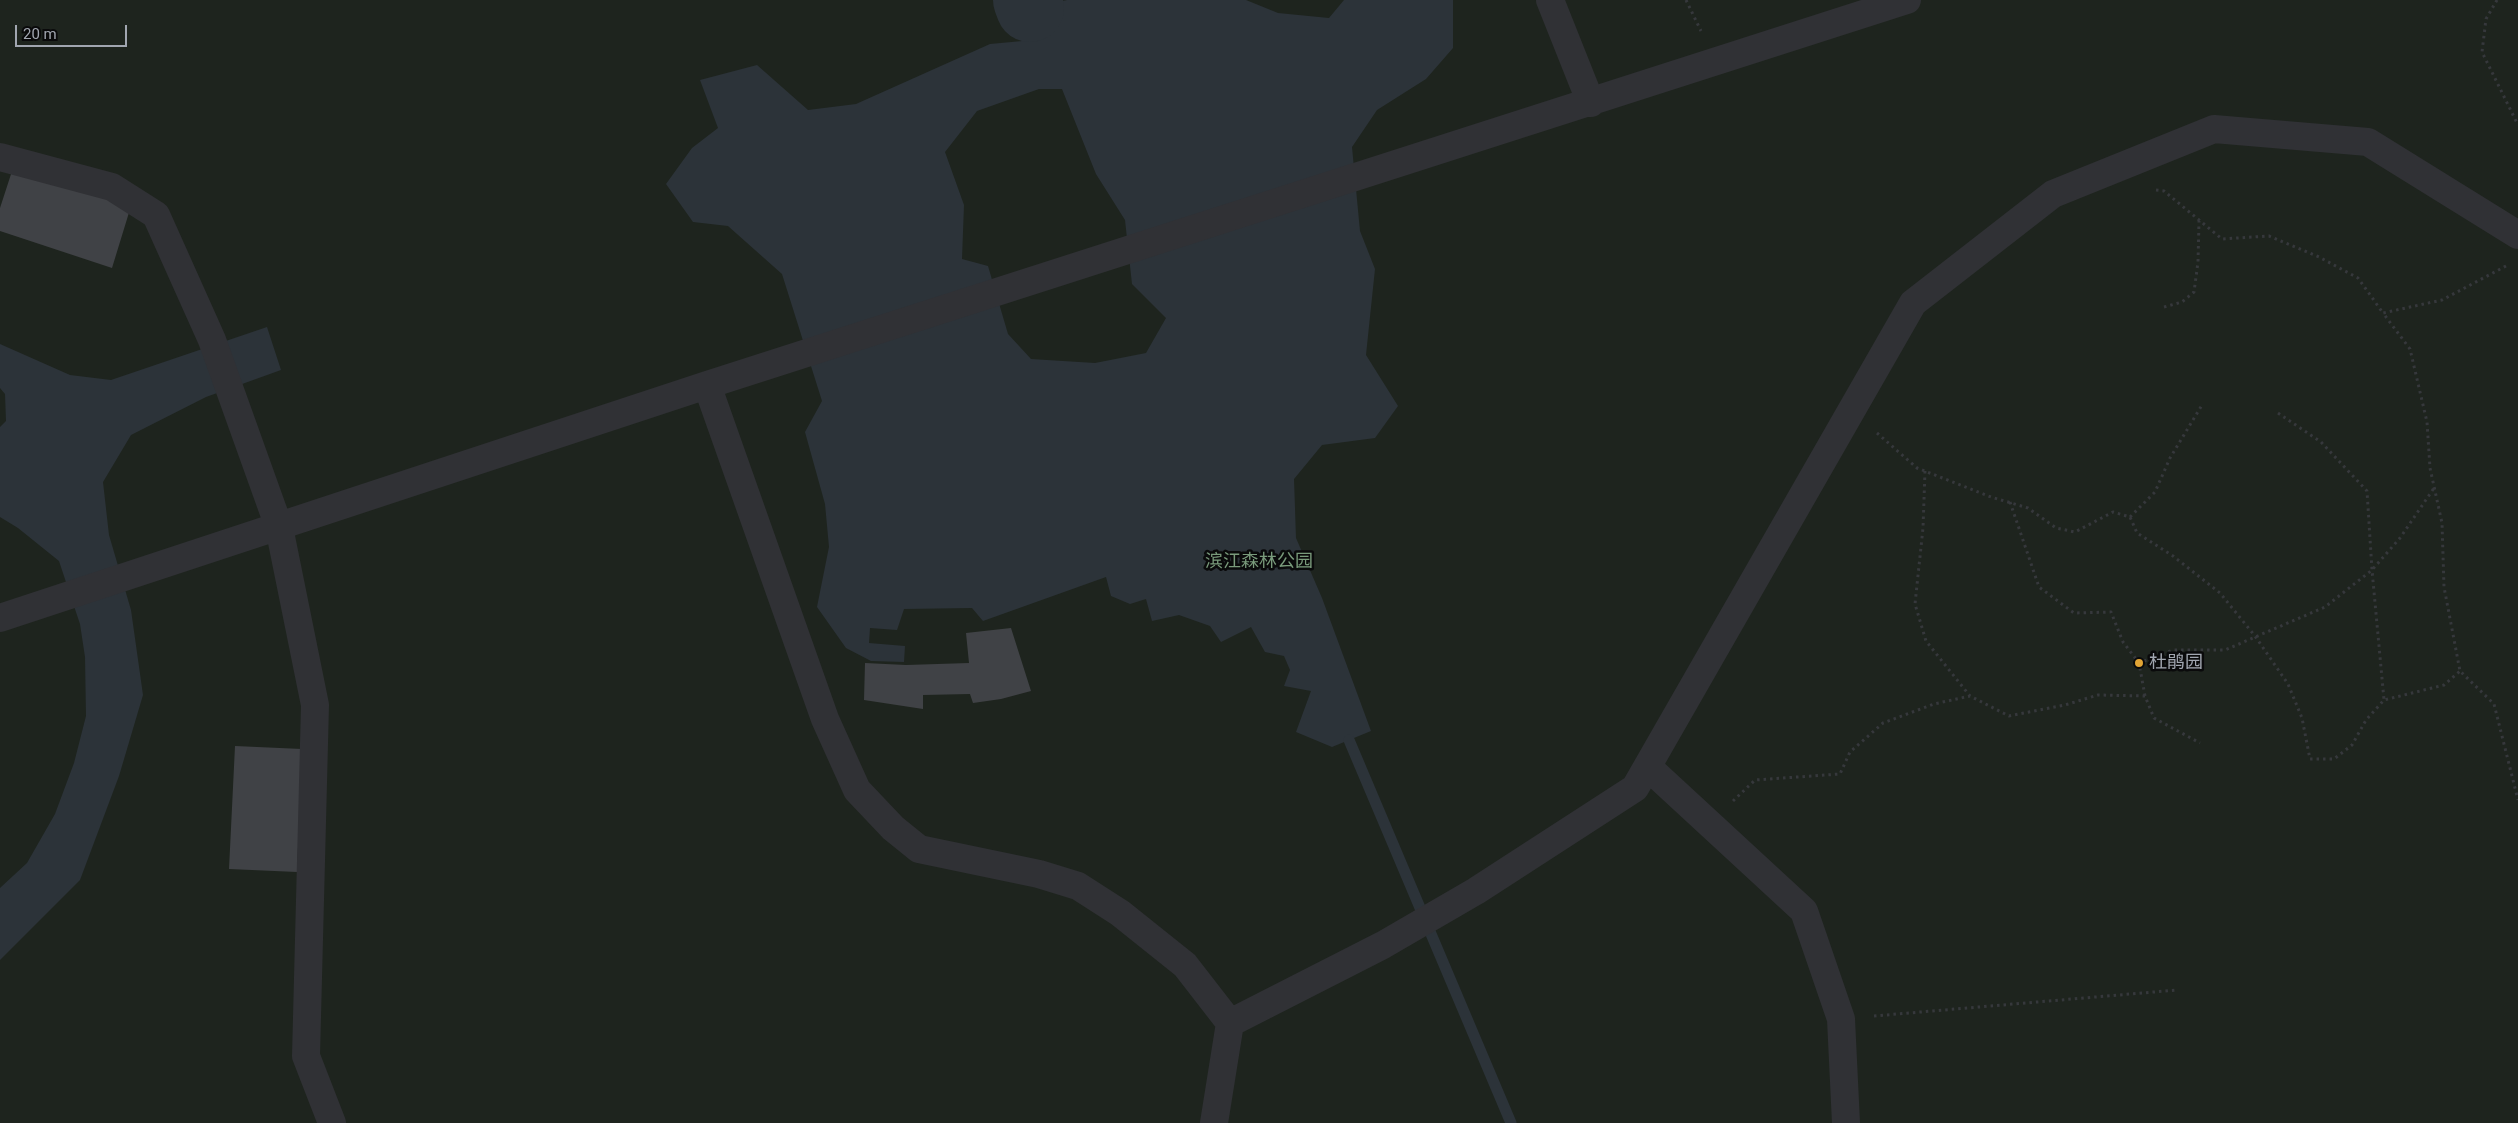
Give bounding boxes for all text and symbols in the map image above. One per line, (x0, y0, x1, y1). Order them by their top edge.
scale bar (18, 15, 130, 47)
text: 20 m (23, 25, 57, 43)
park label: 滨江森林公园 (1205, 551, 1313, 573)
place label: 杜鹃园 (2149, 652, 2203, 674)
marker: 杜鹃园 (2133, 657, 2145, 669)

